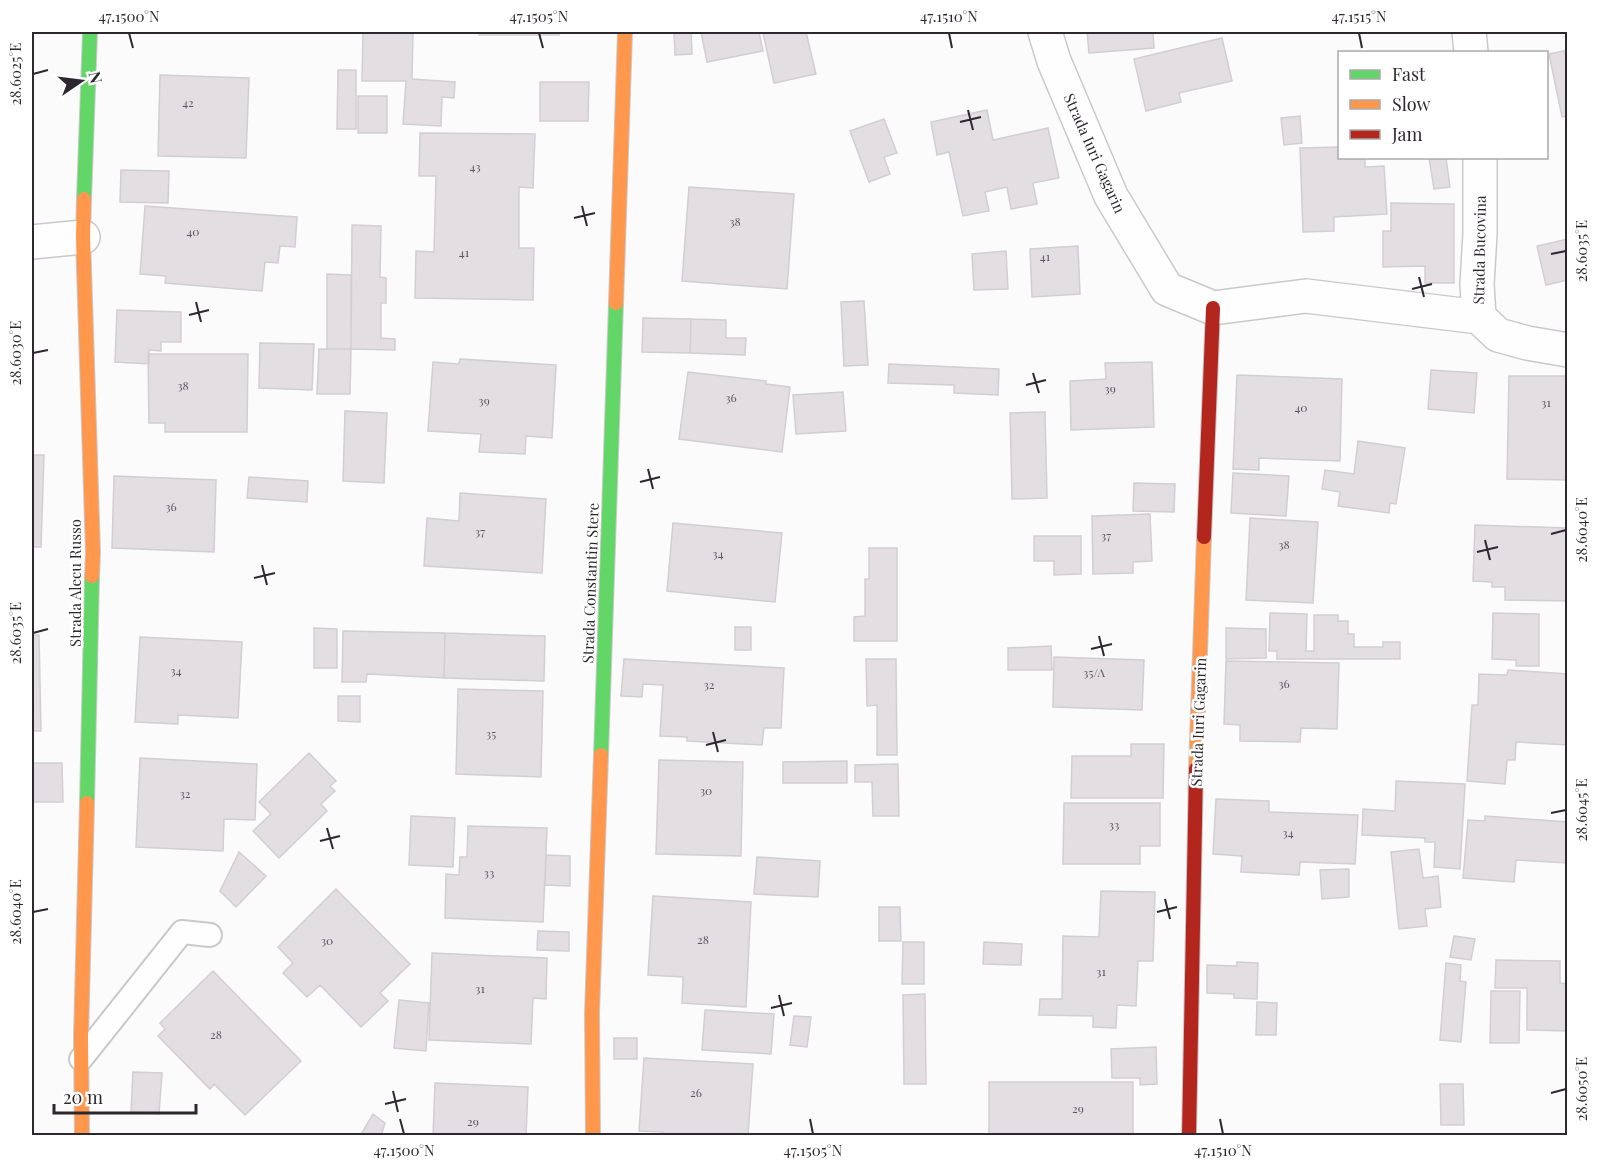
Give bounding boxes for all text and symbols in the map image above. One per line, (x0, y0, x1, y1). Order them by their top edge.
text: 47.1500°N (98, 6, 160, 26)
text: 47.1505°N (510, 6, 569, 26)
text: 47.1510°N (920, 6, 978, 26)
text: 47.1515°N (1331, 6, 1387, 26)
text: 28.6025°E (5, 43, 25, 105)
north arrow (51, 51, 111, 111)
legend (1338, 51, 1548, 159)
text: Fast (1392, 62, 1426, 86)
text: N (84, 69, 108, 86)
street label: Strada Iuri Gagarin (1060, 90, 1130, 216)
text: Slow (1392, 92, 1430, 116)
house number: 42 (182, 94, 194, 110)
text: Jam (1391, 122, 1422, 146)
house number: 43 (469, 158, 481, 174)
street label: Strada Bucovina (1468, 195, 1490, 305)
house number: 38 (729, 213, 741, 229)
text: 28.6035°E (1571, 220, 1591, 282)
house number: 40 (186, 223, 200, 239)
house number: 41 (459, 244, 470, 260)
house number: 41 (1040, 248, 1051, 264)
text: 28.6030°E (5, 321, 25, 385)
house number: 38 (177, 377, 189, 393)
house number: 39 (1104, 380, 1116, 396)
house number: 36 (725, 389, 737, 405)
house number: 39 (478, 392, 490, 408)
house number: 31 (1541, 394, 1551, 410)
house number: 40 (1294, 399, 1308, 415)
text: 28.6040°E (1571, 497, 1591, 563)
house number: 36 (165, 498, 177, 514)
street label: Strada Constantin Stere (577, 502, 603, 664)
street label: Strada Alecu Russo (65, 519, 85, 647)
house number: 37 (475, 523, 485, 539)
house number: 37 (1101, 527, 1111, 543)
house number: 38 (1278, 536, 1290, 552)
house number: 34 (712, 545, 724, 561)
text: 28.6035°E (5, 602, 25, 664)
street label: Strada Iuri Gagarin (1186, 657, 1210, 787)
house number: 34 (170, 662, 182, 678)
house number: 35/A (1083, 664, 1105, 680)
house number: 36 (1278, 675, 1290, 691)
house number: 32 (703, 676, 715, 692)
house number: 35 (486, 725, 496, 741)
text: 28.6045°E (1571, 778, 1591, 842)
house number: 30 (700, 782, 712, 798)
house number: 32 (179, 785, 191, 801)
house number: 33 (1109, 816, 1119, 832)
house number: 34 (1282, 824, 1294, 840)
house number: 33 (484, 864, 494, 880)
text: 28.6040°E (5, 879, 25, 945)
house number: 28 (697, 931, 709, 947)
house number: 30 (321, 932, 333, 948)
house number: 31 (1096, 963, 1106, 979)
house number: 31 (475, 980, 485, 996)
house number: 28 (210, 1026, 222, 1042)
text: 28.6050°E (1571, 1057, 1591, 1121)
scale bar (54, 1077, 196, 1115)
house number: 26 (690, 1084, 702, 1100)
text: 20 m (63, 1085, 103, 1109)
house number: 29 (1072, 1100, 1084, 1116)
house number: 29 (467, 1113, 479, 1129)
text: 47.1500°N (373, 1140, 435, 1160)
text: 47.1505°N (784, 1140, 843, 1160)
text: 47.1510°N (1194, 1140, 1252, 1160)

